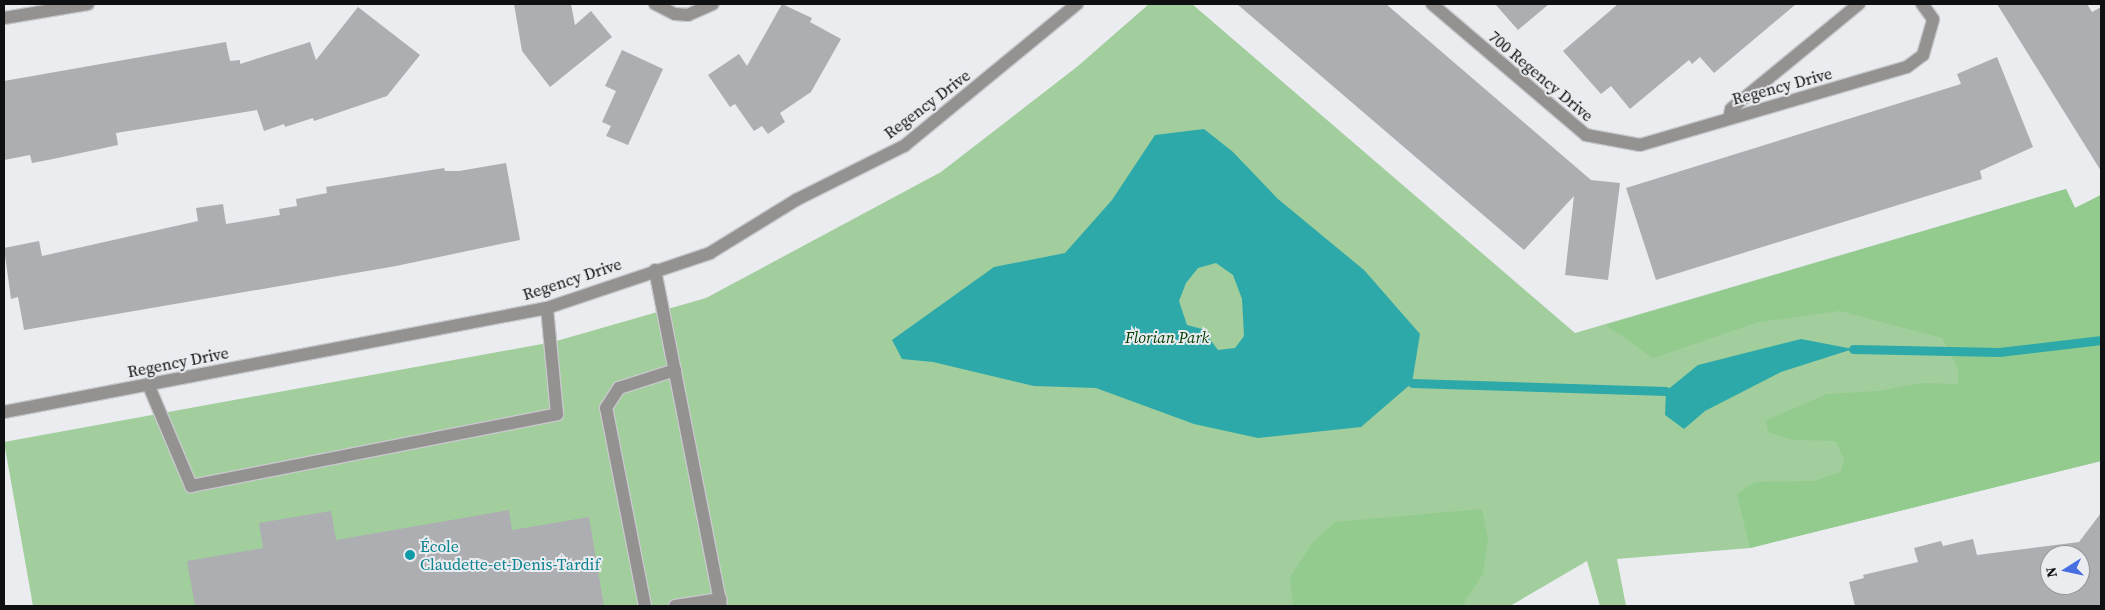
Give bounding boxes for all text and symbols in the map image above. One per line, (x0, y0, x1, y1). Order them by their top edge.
street label: 700 Regency Drive (1485, 27, 1597, 125)
street label: Regency Drive (1730, 63, 1834, 109)
street label: Regency Drive (880, 65, 974, 143)
street label: Regency Drive (520, 254, 624, 304)
park label: Florian Park (1125, 327, 1209, 347)
street label: Regency Drive (126, 343, 230, 381)
place label: École Claudette-et-Denis-Tardif (420, 536, 600, 574)
north arrow (2040, 545, 2090, 595)
marker: École Claudette-et-Denis-Tardif (404, 549, 416, 561)
text: N (2040, 566, 2062, 579)

